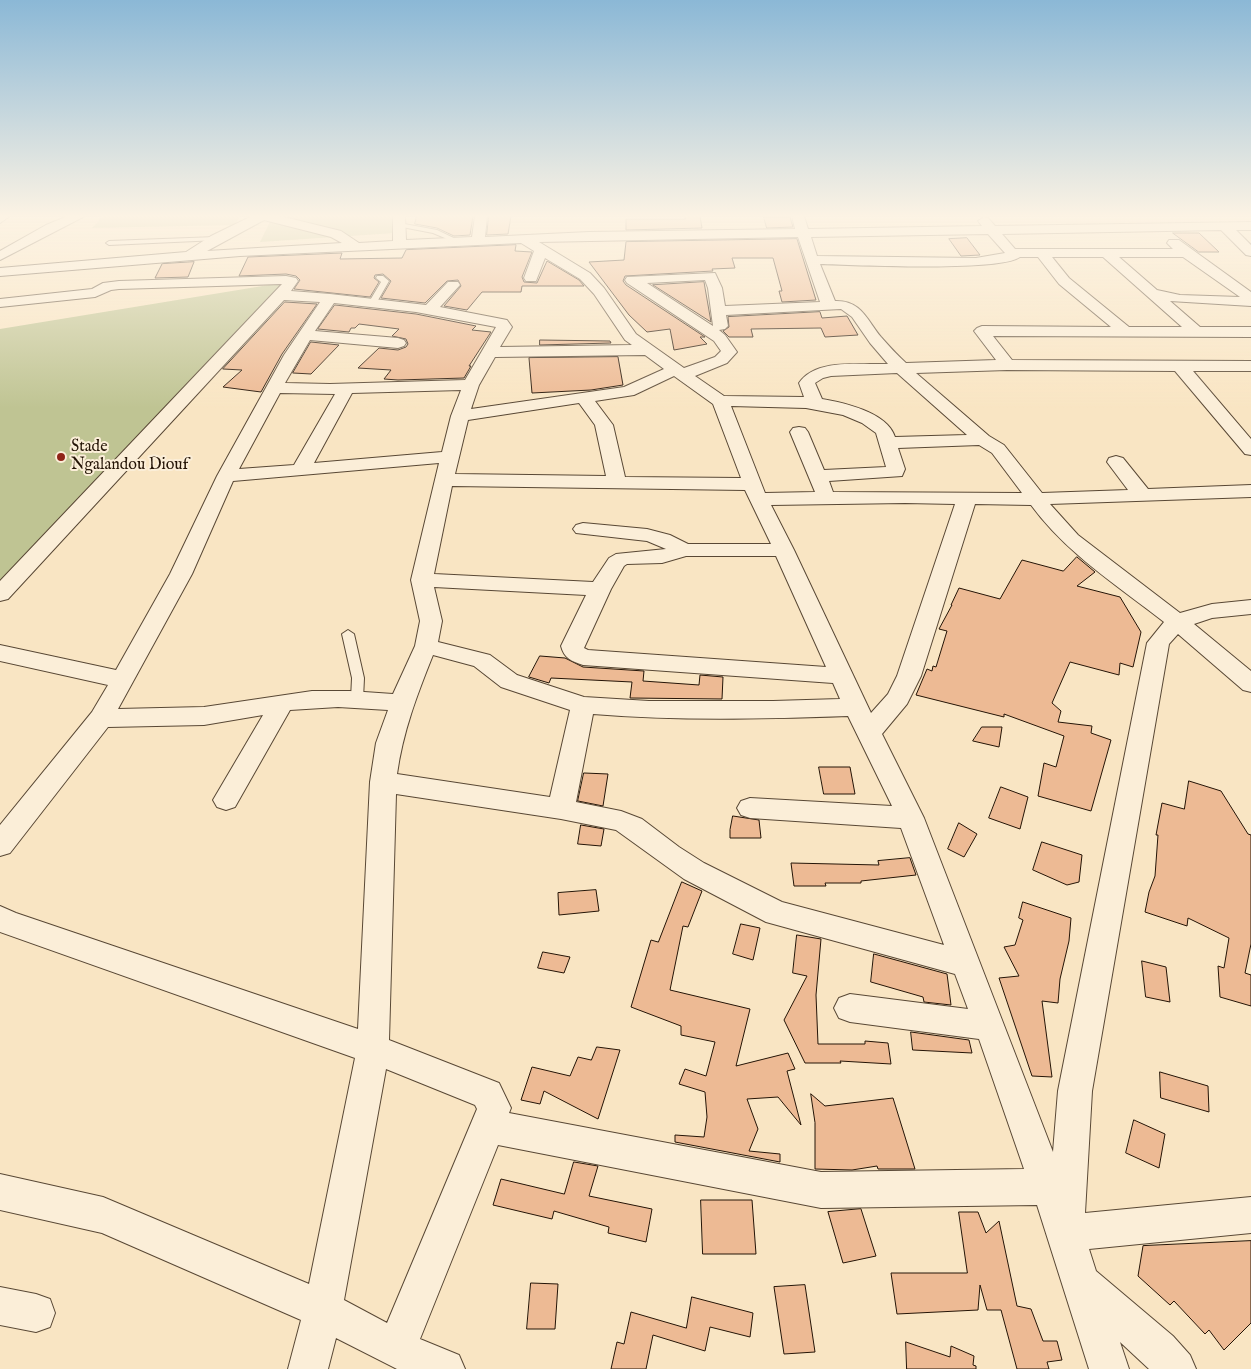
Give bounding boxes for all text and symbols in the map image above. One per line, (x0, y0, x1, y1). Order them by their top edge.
place label: Stade Ngalandou Diouf (71, 438, 188, 476)
marker: Stade Ngalandou Diouf (55, 451, 67, 463)

